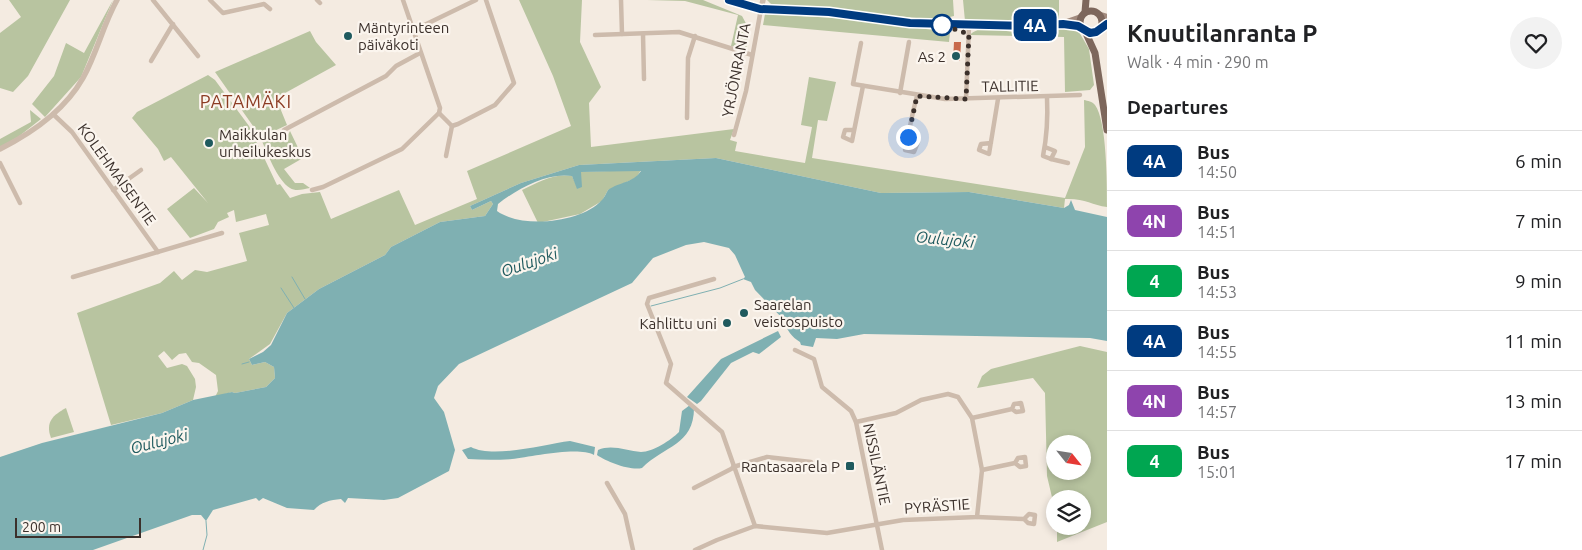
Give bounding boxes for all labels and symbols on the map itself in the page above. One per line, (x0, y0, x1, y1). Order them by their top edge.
line badge: 4A (1012, 9, 1058, 41)
unlabelled marker (931, 14, 953, 36)
place label: Mäntyrinteen päiväkoti (358, 19, 449, 53)
street label: YRJÖNRANTA (719, 21, 754, 119)
marker: Mäntyrinteen päiväkoti (342, 30, 354, 42)
place label: As 2 (918, 48, 946, 65)
marker: As 2 (950, 50, 962, 62)
street label: TALLITIE (981, 77, 1039, 95)
district label: PATAMÄKI (200, 91, 292, 111)
street label: KOLEHMAISENTIE (75, 120, 159, 228)
your location (896, 125, 921, 150)
place label: Maikkulan urheilukeskus (219, 126, 311, 160)
marker: Maikkulan urheilukeskus (203, 137, 215, 149)
water label: Oulujoki (915, 227, 976, 251)
water label: Oulujoki (498, 244, 561, 280)
place label: Saarelan veistospuisto (754, 296, 843, 330)
marker: Saarelan veistospuisto (738, 307, 750, 319)
place label: Kahlittu uni (639, 315, 717, 332)
marker: Kahlittu uni (721, 317, 733, 329)
street label: NISSILÄNTIE (860, 422, 894, 506)
water label: Oulujoki (128, 425, 191, 457)
north arrow (1046, 435, 1091, 480)
place label: Rantasaarela P (741, 458, 840, 475)
marker: Rantasaarela P (844, 460, 856, 472)
street label: PYRÄSTIE (904, 495, 970, 517)
scale bar (15, 515, 141, 538)

